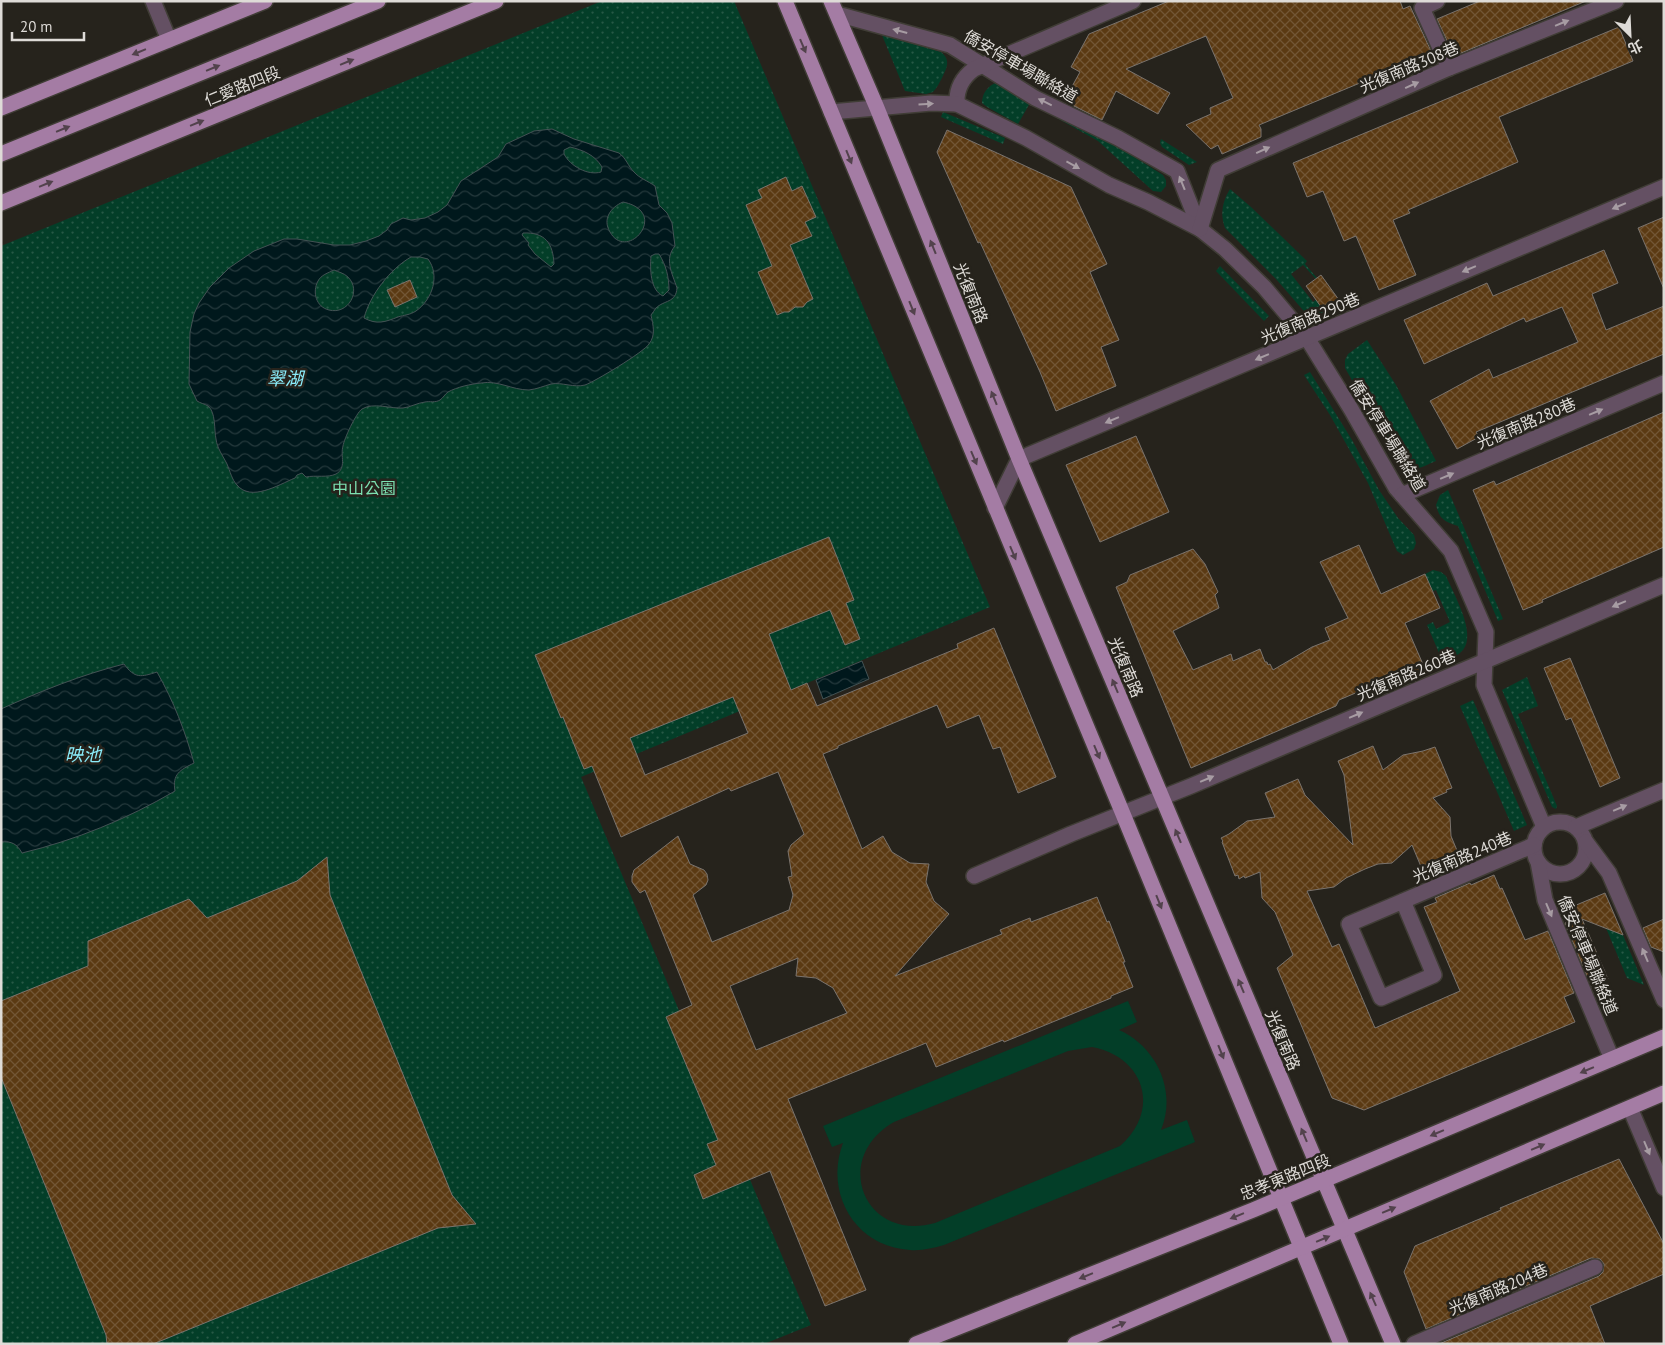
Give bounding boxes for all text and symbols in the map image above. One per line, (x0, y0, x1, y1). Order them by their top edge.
scale bar (12, 10, 85, 42)
north arrow (1605, 10, 1655, 60)
text: 20 m (20, 17, 53, 36)
one-way arrow (1555, 19, 1570, 27)
street label: 僑安停車場聯絡道 (961, 25, 1081, 107)
one-way arrow (892, 27, 907, 35)
text: 北 (1625, 36, 1645, 58)
street label: 光復南路308巷 (1356, 37, 1462, 97)
one-way arrow (800, 39, 808, 53)
one-way arrow (131, 49, 146, 57)
one-way arrow (340, 58, 355, 65)
street label: 仁愛路四段 (201, 62, 283, 110)
one-way arrow (206, 64, 221, 72)
one-way arrow (1405, 80, 1419, 88)
one-way arrow (1037, 98, 1052, 106)
one-way arrow (918, 99, 934, 107)
one-way arrow (190, 119, 205, 127)
one-way arrow (56, 125, 70, 133)
one-way arrow (1256, 146, 1270, 154)
one-way arrow (846, 150, 854, 165)
one-way arrow (1067, 160, 1080, 169)
one-way arrow (1177, 176, 1185, 191)
one-way arrow (39, 180, 54, 188)
one-way arrow (1612, 203, 1626, 211)
one-way arrow (929, 240, 937, 255)
street label: 光復南路 (950, 260, 992, 326)
one-way arrow (1462, 266, 1476, 274)
street label: 光復南路290巷 (1257, 288, 1363, 348)
one-way arrow (908, 301, 916, 315)
one-way arrow (1254, 353, 1269, 361)
water label: 翠湖 (267, 367, 306, 390)
street label: 僑安停車場聯絡道 (1346, 375, 1430, 495)
one-way arrow (990, 391, 998, 405)
street label: 光復南路280巷 (1473, 393, 1579, 453)
one-way arrow (1589, 407, 1603, 415)
one-way arrow (1105, 417, 1119, 425)
one-way arrow (970, 451, 978, 465)
one-way arrow (1440, 471, 1454, 479)
park label: 中山公園 (332, 478, 396, 498)
one-way arrow (1010, 546, 1018, 560)
one-way arrow (1612, 600, 1626, 608)
street label: 光復南路 (1104, 634, 1148, 700)
street label: 光復南路260巷 (1353, 645, 1459, 705)
one-way arrow (1111, 678, 1119, 693)
one-way arrow (1349, 711, 1363, 719)
water label: 映池 (65, 743, 103, 766)
one-way arrow (1093, 744, 1101, 759)
one-way arrow (1200, 775, 1215, 783)
one-way arrow (1613, 804, 1627, 812)
street label: 光復南路240巷 (1409, 827, 1515, 887)
one-way arrow (1174, 828, 1182, 843)
street label: 僑安停車場聯絡道 (1554, 892, 1622, 1018)
one-way arrow (1156, 894, 1164, 909)
one-way arrow (1545, 903, 1553, 917)
one-way arrow (1640, 948, 1648, 962)
one-way arrow (1237, 979, 1245, 993)
street label: 光復南路 (1261, 1007, 1305, 1073)
one-way arrow (1218, 1045, 1226, 1059)
one-way arrow (1579, 1066, 1594, 1074)
one-way arrow (1300, 1128, 1308, 1142)
one-way arrow (1429, 1129, 1444, 1137)
one-way arrow (1643, 1141, 1651, 1156)
one-way arrow (1531, 1142, 1545, 1150)
street label: 忠孝東路四段 (1237, 1150, 1333, 1204)
one-way arrow (1382, 1206, 1397, 1214)
one-way arrow (1229, 1213, 1244, 1220)
one-way arrow (1316, 1234, 1330, 1242)
street label: 光復南路204巷 (1445, 1259, 1551, 1319)
one-way arrow (1078, 1273, 1093, 1280)
one-way arrow (1369, 1292, 1377, 1306)
one-way arrow (1112, 1320, 1126, 1328)

